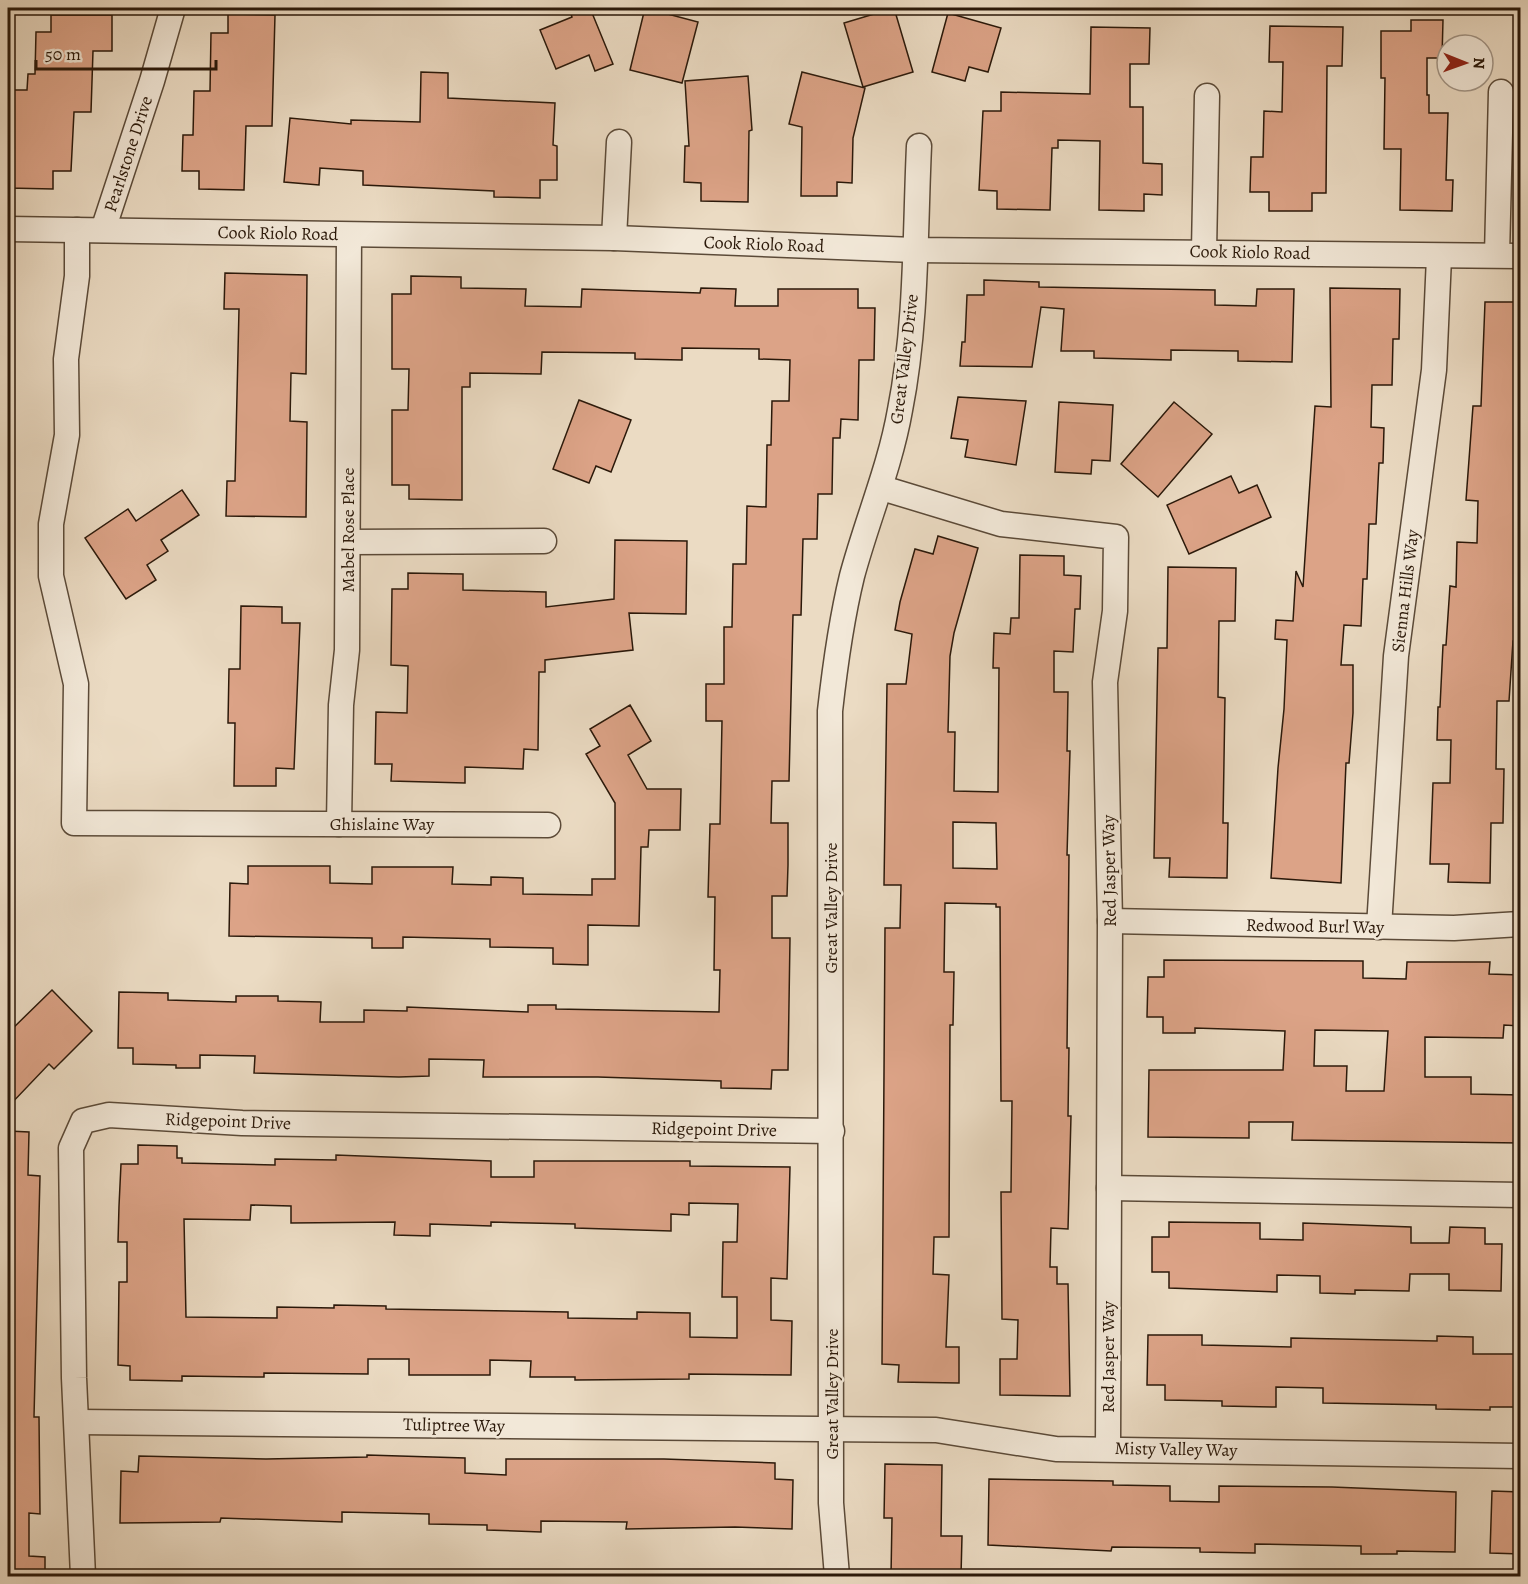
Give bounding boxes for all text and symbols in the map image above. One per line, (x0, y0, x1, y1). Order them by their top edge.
scale bar (36, 33, 216, 71)
north arrow (1435, 33, 1495, 93)
text: 50 m (45, 42, 81, 66)
text: N (1468, 57, 1490, 70)
street label: Pearlstone Drive (98, 93, 158, 215)
street label: Cook Riolo Road (217, 220, 339, 246)
street label: Cook Riolo Road (703, 230, 825, 258)
street label: Cook Riolo Road (1189, 239, 1311, 265)
street label: Great Valley Drive (884, 292, 924, 426)
street label: Mabel Rose Place (336, 467, 360, 593)
street label: Sienna Hills Way (1386, 527, 1425, 654)
street label: Ghislaine Way (330, 812, 435, 836)
street label: Red Jasper Way (1096, 814, 1122, 927)
street label: Great Valley Drive (819, 842, 843, 974)
street label: Redwood Burl Way (1246, 913, 1385, 939)
street label: Ridgepoint Drive (165, 1107, 291, 1135)
street label: Ridgepoint Drive (651, 1116, 777, 1142)
street label: Red Jasper Way (1096, 1300, 1120, 1413)
street label: Great Valley Drive (820, 1328, 844, 1460)
street label: Tuliptree Way (403, 1412, 506, 1438)
street label: Misty Valley Way (1114, 1436, 1239, 1462)

